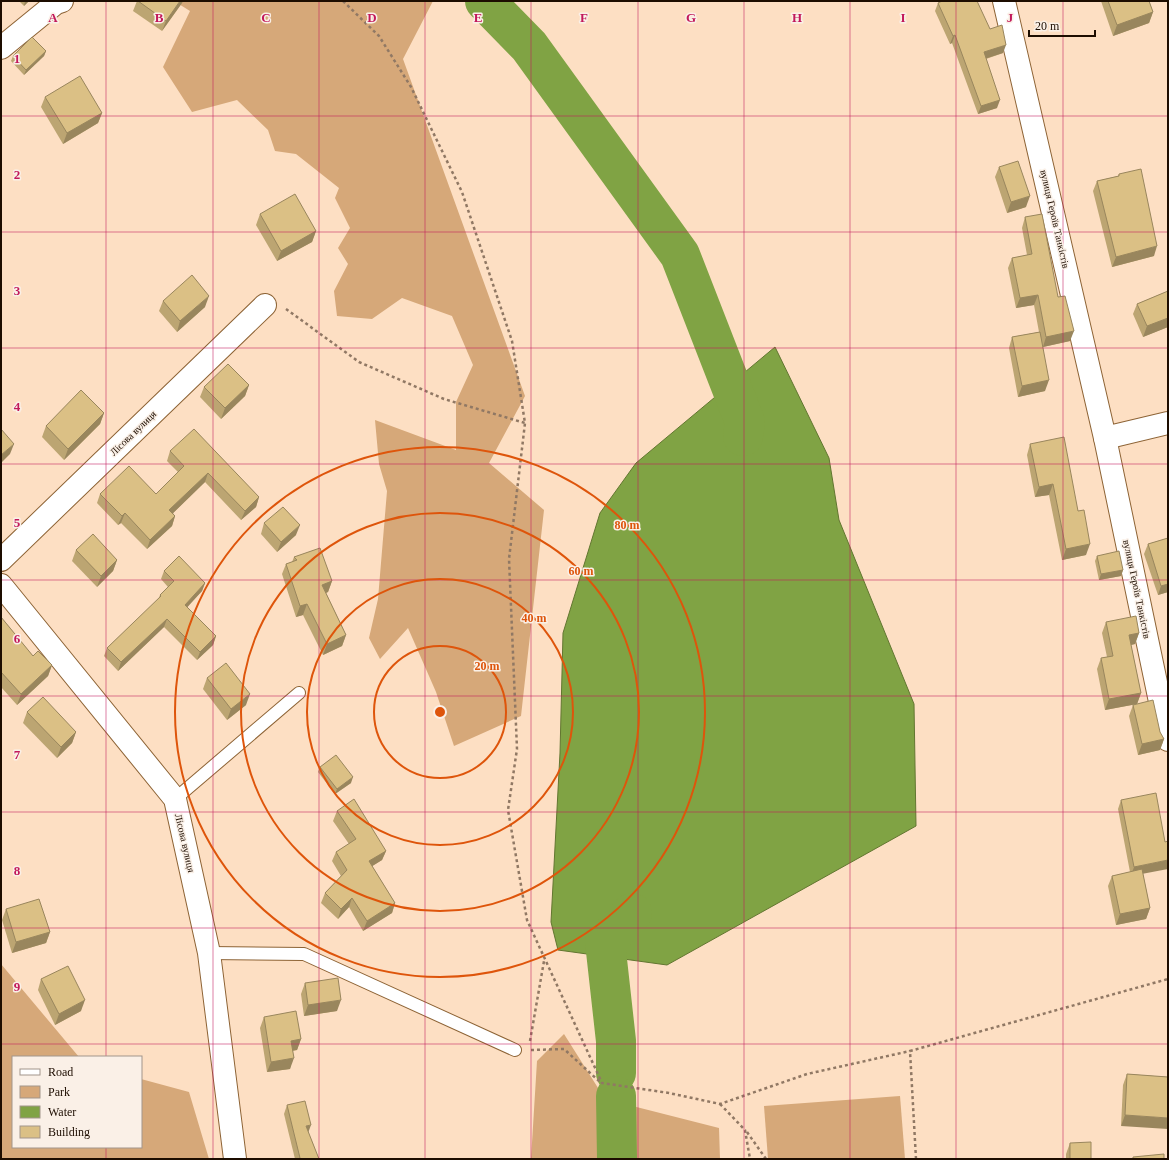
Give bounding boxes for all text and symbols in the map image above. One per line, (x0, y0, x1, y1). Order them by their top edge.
text: A (48, 10, 58, 25)
text: B (155, 10, 164, 25)
text: C (261, 10, 271, 25)
text: D (367, 10, 377, 25)
text: E (474, 10, 482, 25)
text: F (580, 10, 588, 25)
text: G (686, 10, 696, 25)
text: H (792, 10, 802, 25)
text: I (900, 10, 906, 25)
text: J (1007, 10, 1014, 25)
scale bar (1029, 12, 1095, 38)
text: 20 m (1035, 19, 1060, 33)
text: 1 (14, 51, 20, 66)
text: 2 (14, 167, 20, 182)
street label: вулиця Героїв Танкістів (1038, 169, 1072, 270)
text: 3 (14, 283, 21, 298)
text: 4 (14, 399, 21, 414)
street label: Лісова вулиця (108, 408, 159, 458)
text: 5 (14, 515, 21, 530)
text: 80 m (615, 518, 640, 532)
street label: вулиця Героїв Танкістів (1121, 539, 1153, 640)
text: 60 m (569, 564, 594, 578)
text: 40 m (522, 611, 547, 625)
text: 6 (14, 631, 21, 646)
text: 20 m (475, 659, 500, 673)
centre of rings (433, 705, 447, 719)
text: 7 (14, 747, 21, 762)
street label: Лісова вулиця (173, 813, 197, 874)
text: 8 (14, 863, 21, 878)
text: 9 (14, 979, 21, 994)
legend (12, 1056, 142, 1148)
text: Road (48, 1065, 73, 1079)
text: Park (48, 1085, 70, 1099)
text: Water (48, 1105, 76, 1119)
text: Building (48, 1125, 90, 1139)

